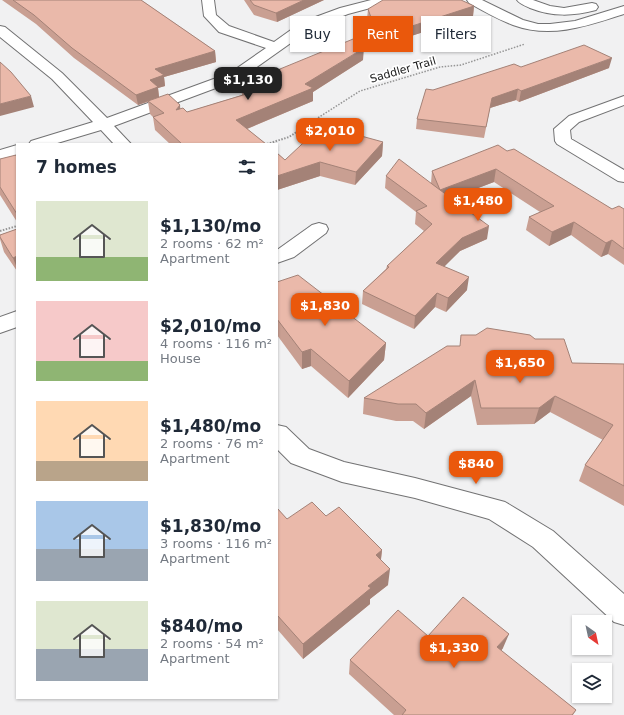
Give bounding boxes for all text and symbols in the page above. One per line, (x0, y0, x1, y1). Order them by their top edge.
chip: Buy (290, 16, 345, 52)
chip: Rent (353, 16, 413, 52)
chip: Filters (421, 16, 491, 52)
street label: Saddler Trail (369, 54, 437, 86)
pin: $1,130 (215, 67, 281, 101)
text: $1,130 (223, 72, 273, 87)
pin: $2,010 (297, 118, 363, 152)
text: $2,010 (305, 123, 355, 138)
icon: filters (236, 156, 258, 178)
text: 7 homes (36, 157, 117, 177)
pin: $1,480 (445, 188, 511, 222)
text: $1,480 (453, 193, 503, 208)
text: $1,130/mo (160, 216, 261, 236)
icon: home (68, 217, 116, 265)
text: 2 rooms · 62 m² (160, 236, 264, 251)
text: Apartment (160, 251, 230, 266)
pin: $1,830 (292, 293, 358, 327)
text: $1,830 (300, 298, 350, 313)
text: $2,010/mo (160, 316, 261, 336)
icon: home (68, 317, 116, 365)
text: 4 rooms · 116 m² (160, 336, 272, 351)
pin: $1,650 (487, 350, 553, 384)
text: House (160, 351, 201, 366)
text: $1,650 (495, 355, 545, 370)
text: $1,480/mo (160, 416, 261, 436)
icon: home (68, 417, 116, 465)
text: 2 rooms · 76 m² (160, 436, 264, 451)
text: Apartment (160, 451, 230, 466)
pin: $840 (452, 451, 500, 485)
text: $840 (458, 456, 494, 471)
text: $1,830/mo (160, 516, 261, 536)
icon: home (68, 517, 116, 565)
text: 3 rooms · 116 m² (160, 536, 272, 551)
text: Apartment (160, 551, 230, 566)
north arrow (572, 615, 612, 655)
map controls (572, 615, 612, 703)
text: $840/mo (160, 616, 243, 636)
icon: home (68, 617, 116, 665)
pin: $1,330 (421, 635, 487, 669)
text: 2 rooms · 54 m² (160, 636, 264, 651)
text: $1,330 (429, 640, 479, 655)
text: Apartment (160, 651, 230, 666)
button: layers (572, 663, 612, 703)

